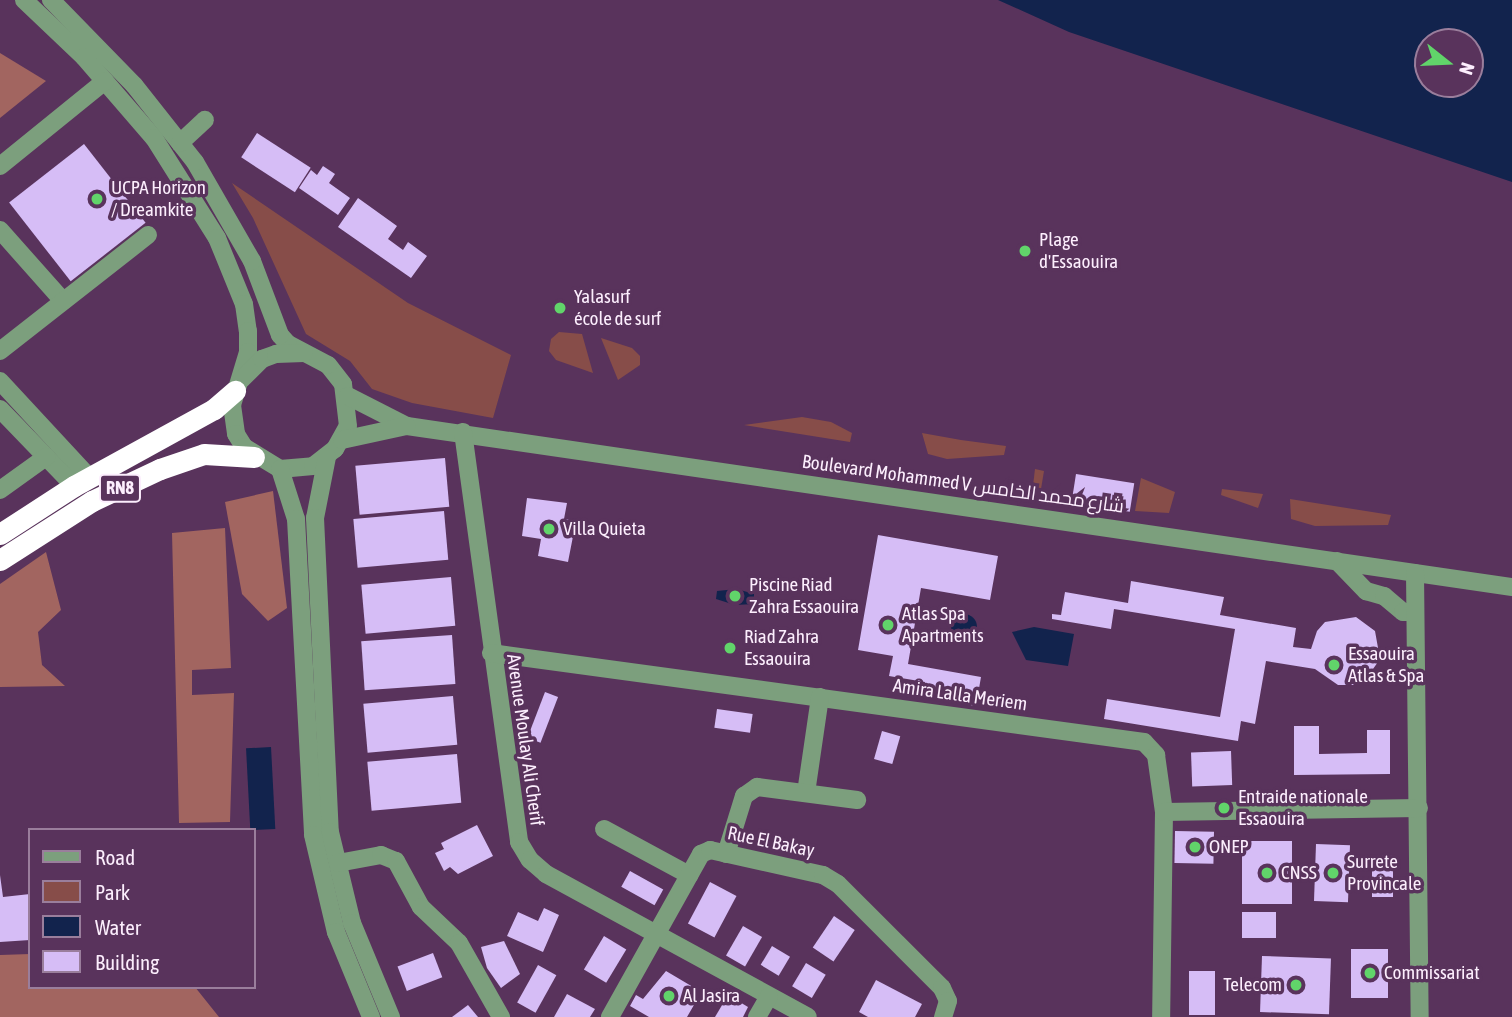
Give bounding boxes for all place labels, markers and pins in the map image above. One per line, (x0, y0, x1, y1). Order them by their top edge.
place label: UCPA Horizon / Dreamkite (111, 177, 206, 221)
marker: UCPA Horizon / Dreamkite (89, 191, 105, 207)
place label: Plage d'Essaouira (1039, 229, 1118, 273)
marker: Plage d'Essaouira (1017, 243, 1033, 259)
place label: Yalasurf école de surf (574, 286, 661, 330)
marker: Yalasurf école de surf (552, 300, 568, 316)
place label: Villa Quieta (563, 518, 646, 540)
marker: Villa Quieta (541, 521, 557, 537)
place label: Piscine Riad Zahra Essaouira (749, 574, 859, 618)
marker: Piscine Riad Zahra Essaouira (727, 588, 743, 604)
place label: Atlas Spa Apartments (902, 603, 984, 647)
marker: Atlas Spa Apartments (880, 617, 896, 633)
place label: Riad Zahra Essaouira (744, 626, 819, 670)
marker: Riad Zahra Essaouira (722, 640, 738, 656)
place label: Essaouira Atlas & Spa (1348, 643, 1424, 687)
marker: Essaouira Atlas & Spa (1326, 657, 1342, 673)
place label: Entraide nationale Essaouira (1238, 786, 1368, 830)
marker: Entraide nationale Essaouira (1216, 800, 1232, 816)
place label: ONEP (1209, 836, 1249, 858)
marker: ONEP (1187, 839, 1203, 855)
place label: Surrete Provincale (1347, 851, 1421, 895)
place label: CNSS (1281, 862, 1317, 884)
marker: CNSS (1259, 865, 1275, 881)
marker: Surrete Provincale (1325, 865, 1341, 881)
place label: Commissariat (1384, 962, 1480, 984)
marker: Commissariat (1362, 965, 1378, 981)
place label: Telecom (1223, 974, 1282, 996)
marker: Telecom (1288, 977, 1304, 993)
place label: Al Jasira (683, 985, 740, 1007)
marker: Al Jasira (661, 988, 677, 1004)

